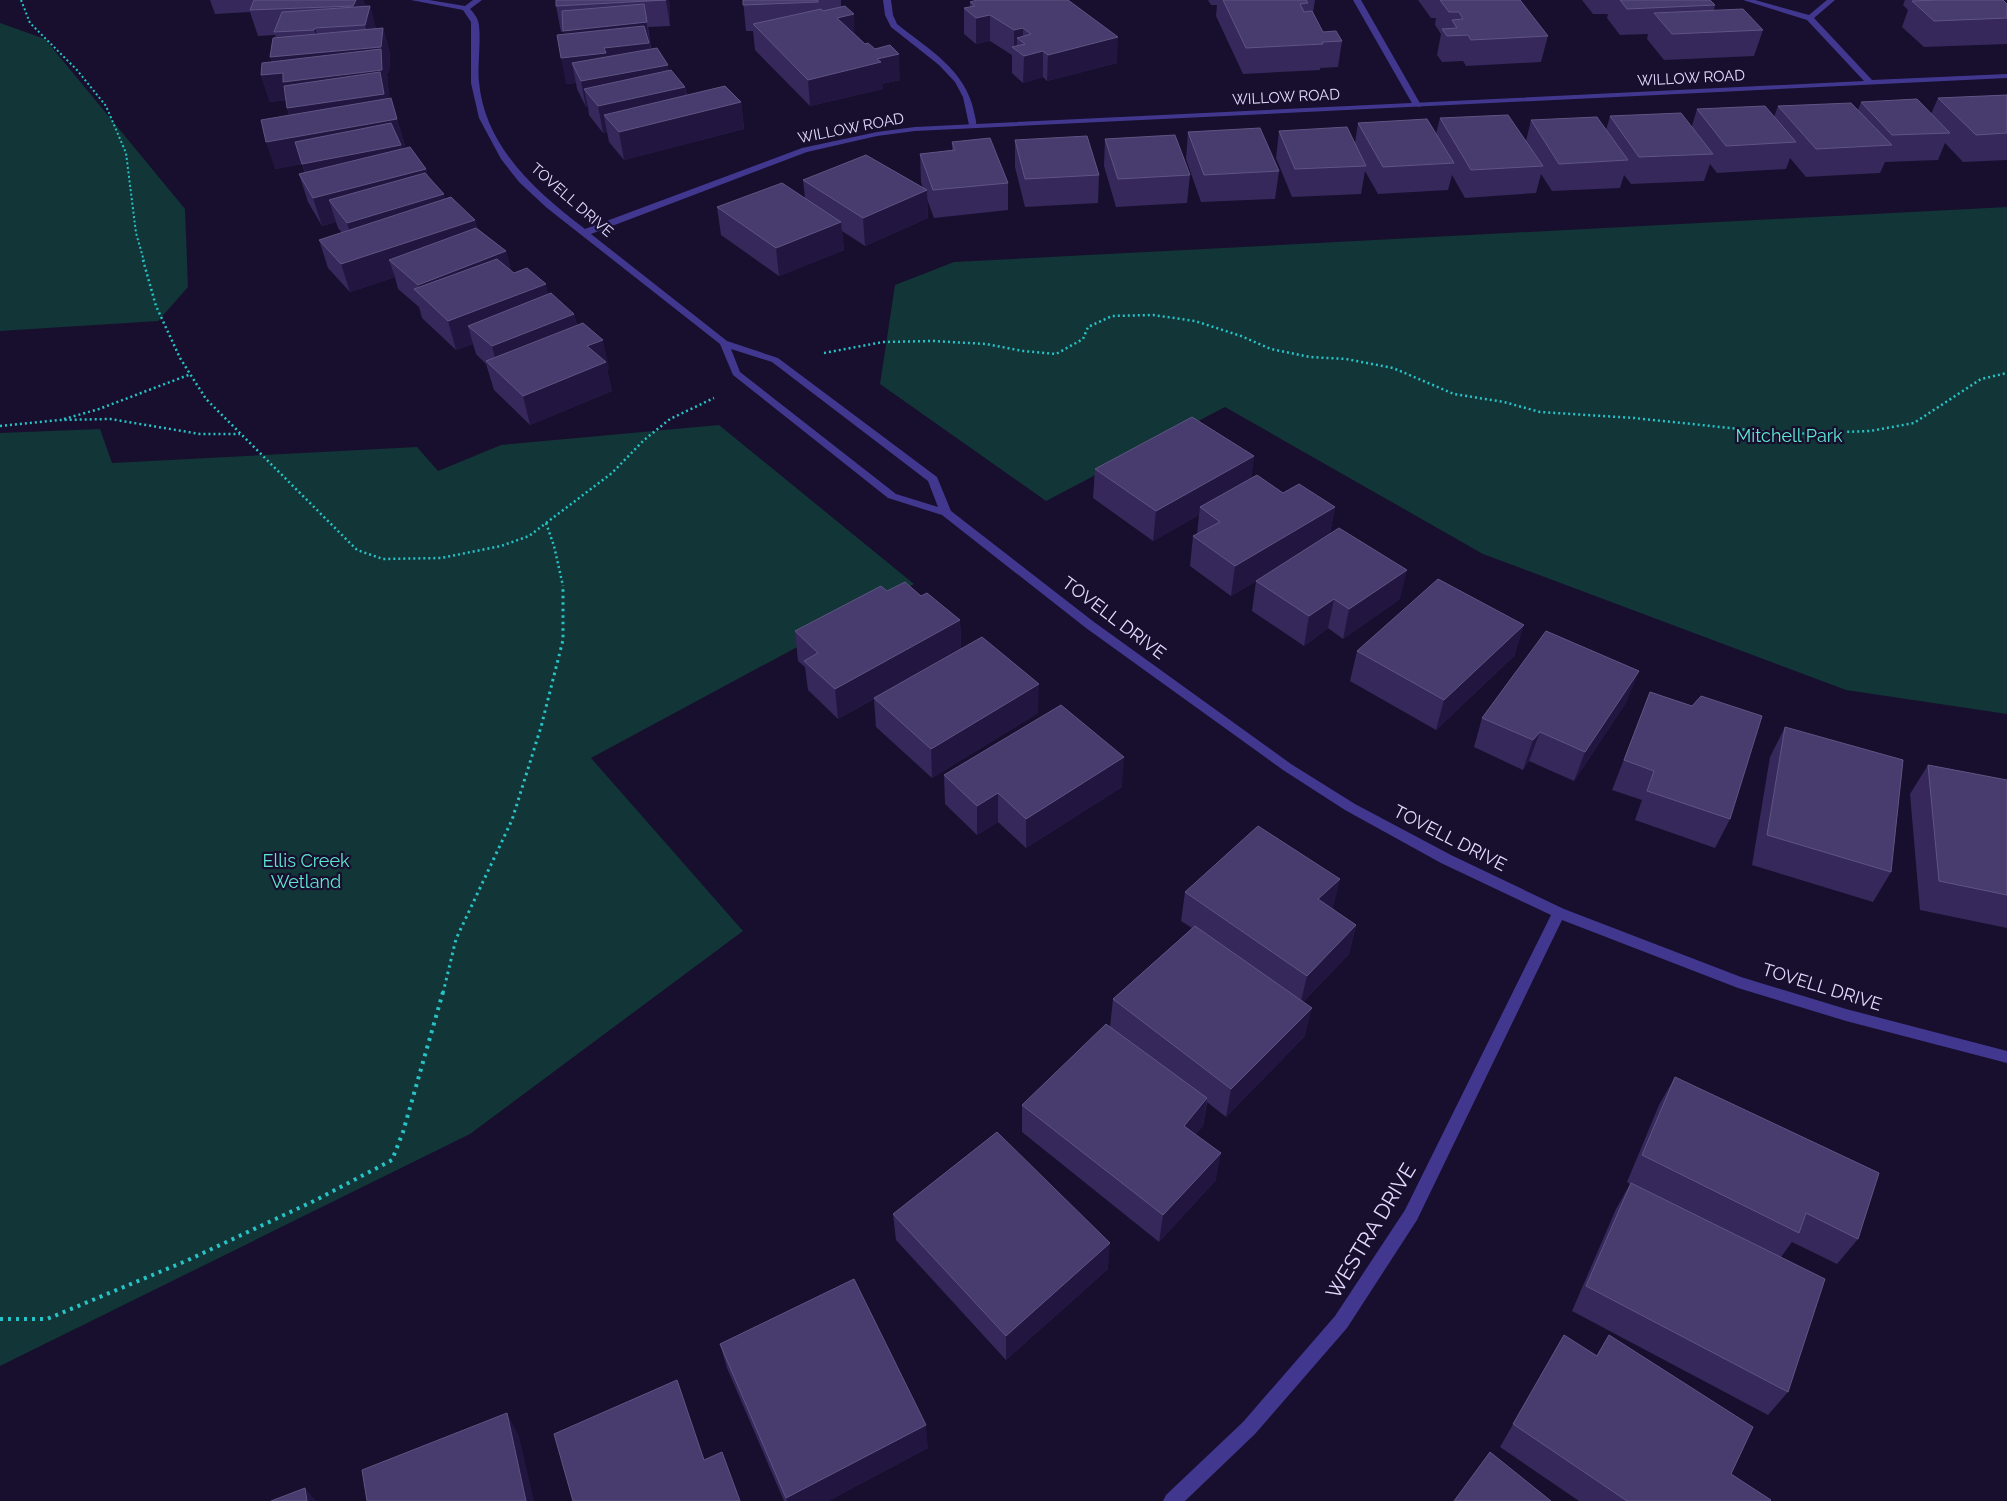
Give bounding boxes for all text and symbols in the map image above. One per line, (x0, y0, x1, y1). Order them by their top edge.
street label: WILLOW ROAD (1637, 66, 1746, 90)
street label: WILLOW ROAD (1232, 85, 1341, 109)
street label: WILLOW ROAD (796, 109, 906, 147)
street label: TOVELL DRIVE (527, 159, 617, 241)
park label: Mitchell Park (1735, 425, 1843, 446)
street label: TOVELL DRIVE (1058, 572, 1170, 663)
street label: TOVELL DRIVE (1390, 800, 1510, 875)
park label: Ellis Creek Wetland (262, 850, 350, 892)
street label: TOVELL DRIVE (1760, 958, 1885, 1015)
street label: WESTRA DRIVE (1320, 1158, 1421, 1303)

